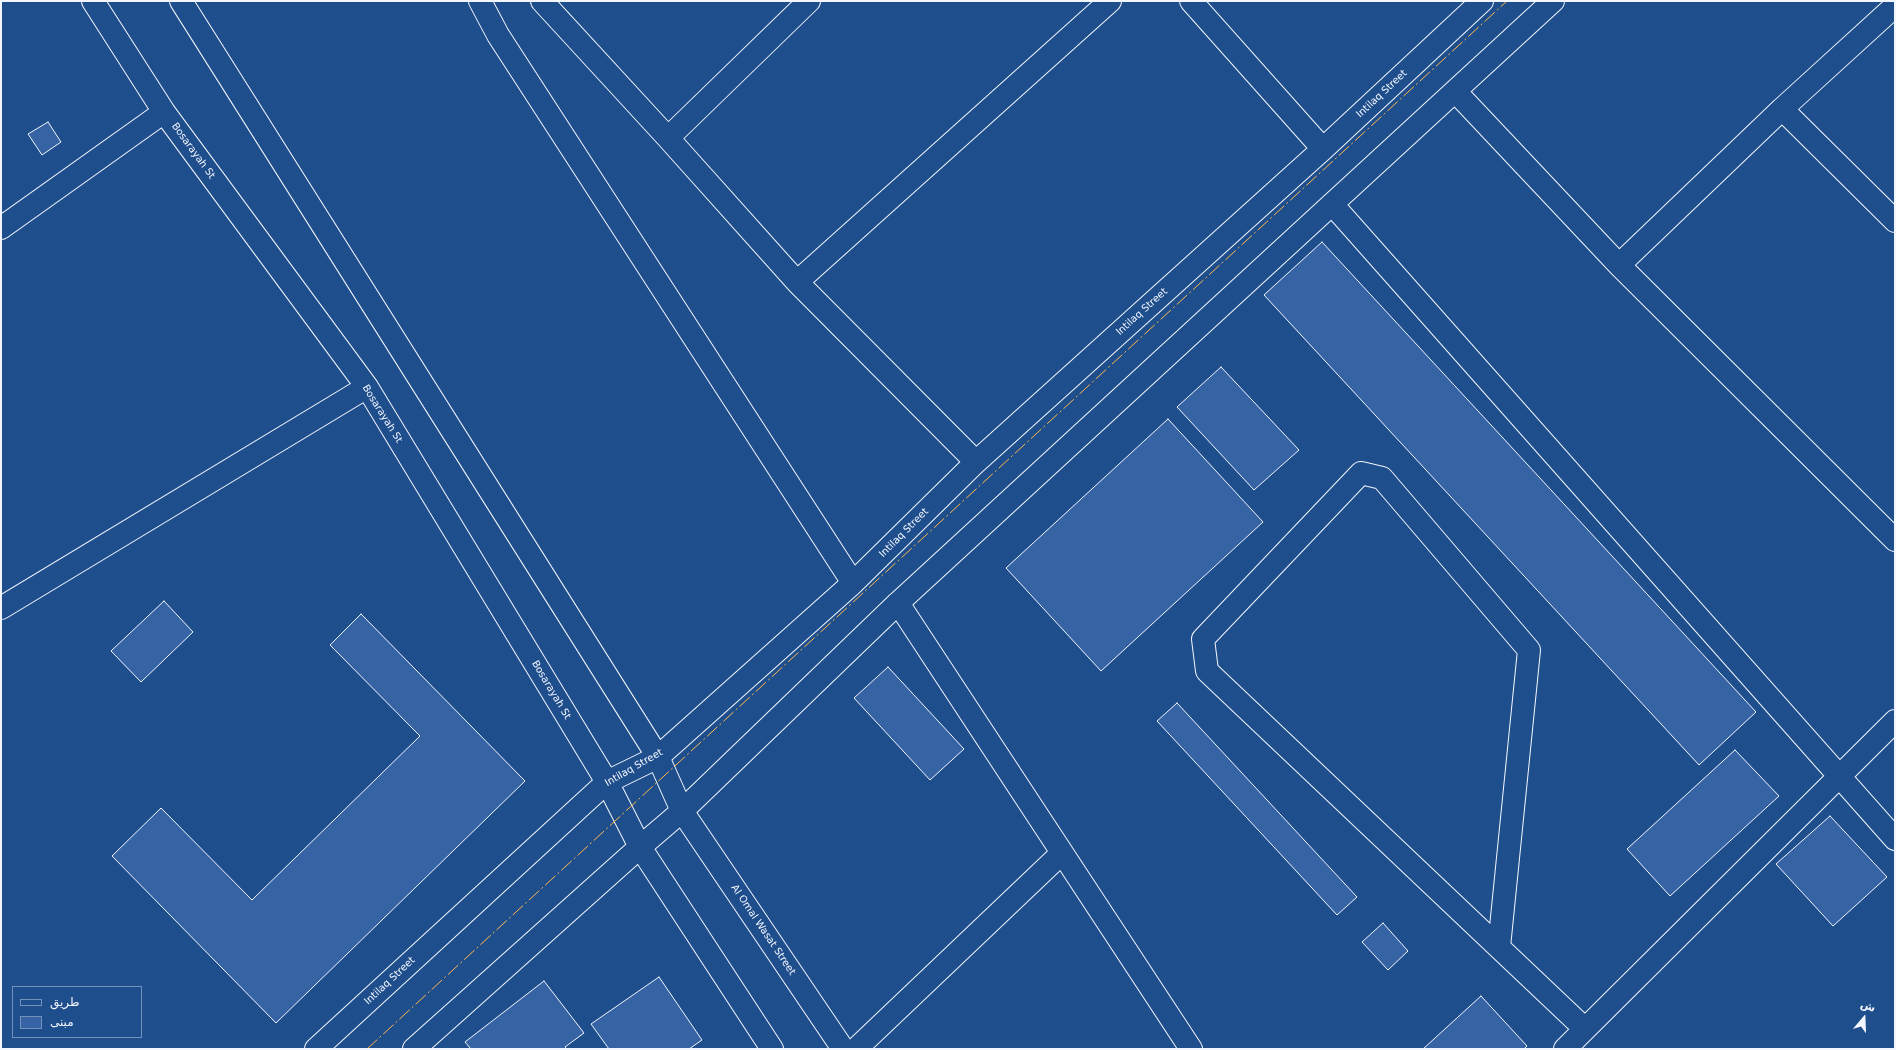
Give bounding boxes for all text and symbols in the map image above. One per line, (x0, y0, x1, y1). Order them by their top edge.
street label: Intilaq Street (1354, 68, 1410, 120)
street label: Bosarayah St (169, 121, 217, 181)
street label: Intilaq Street (1114, 286, 1170, 338)
street label: Bosarayah St (359, 383, 405, 445)
street label: Intilaq Street (877, 506, 931, 560)
street label: Bosarayah St (529, 658, 573, 722)
street label: Intilaq Street (603, 747, 665, 789)
street label: Al Omal Wasat Street (728, 882, 798, 978)
street label: Intilaq Street (362, 955, 418, 1007)
legend (12, 986, 142, 1038)
text: طريق (50, 995, 80, 1009)
north arrow (1844, 998, 1884, 1038)
text: ش (1859, 998, 1877, 1015)
text: مبنى (50, 1015, 74, 1029)

